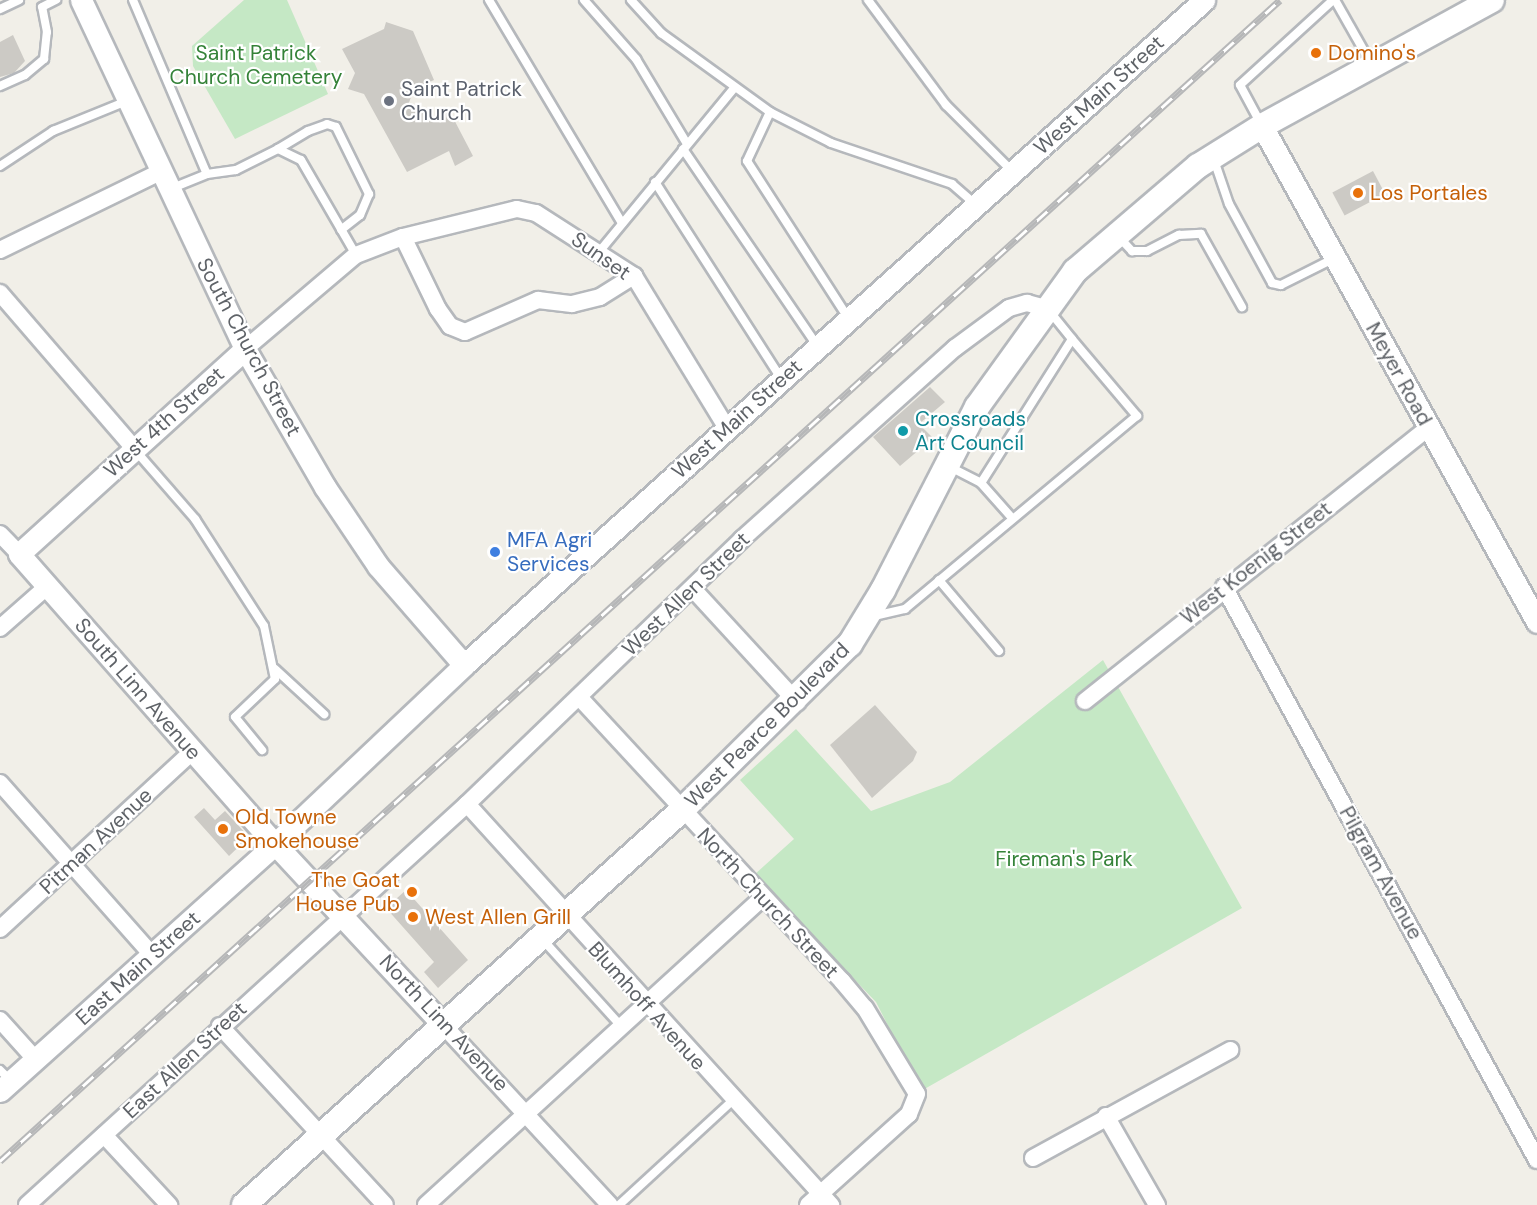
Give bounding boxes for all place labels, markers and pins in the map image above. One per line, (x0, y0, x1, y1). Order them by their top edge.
place label: Domino's (1328, 40, 1416, 66)
marker: Domino's (1309, 46, 1323, 60)
place label: Saint Patrick Church (401, 76, 522, 126)
marker: Saint Patrick Church (382, 94, 396, 108)
place label: Los Portales (1370, 180, 1488, 206)
marker: Los Portales (1351, 186, 1365, 200)
place label: Crossroads Art Council (915, 406, 1026, 456)
marker: Crossroads Art Council (896, 424, 910, 438)
place label: MFA Agri Services (507, 527, 592, 577)
marker: MFA Agri Services (488, 545, 502, 559)
place label: Old Towne Smokehouse (235, 804, 359, 854)
marker: Old Towne Smokehouse (216, 822, 230, 836)
place label: The Goat House Pub (296, 867, 400, 917)
marker: The Goat House Pub (405, 885, 419, 899)
place label: West Allen Grill (425, 904, 571, 930)
marker: West Allen Grill (406, 910, 420, 924)

